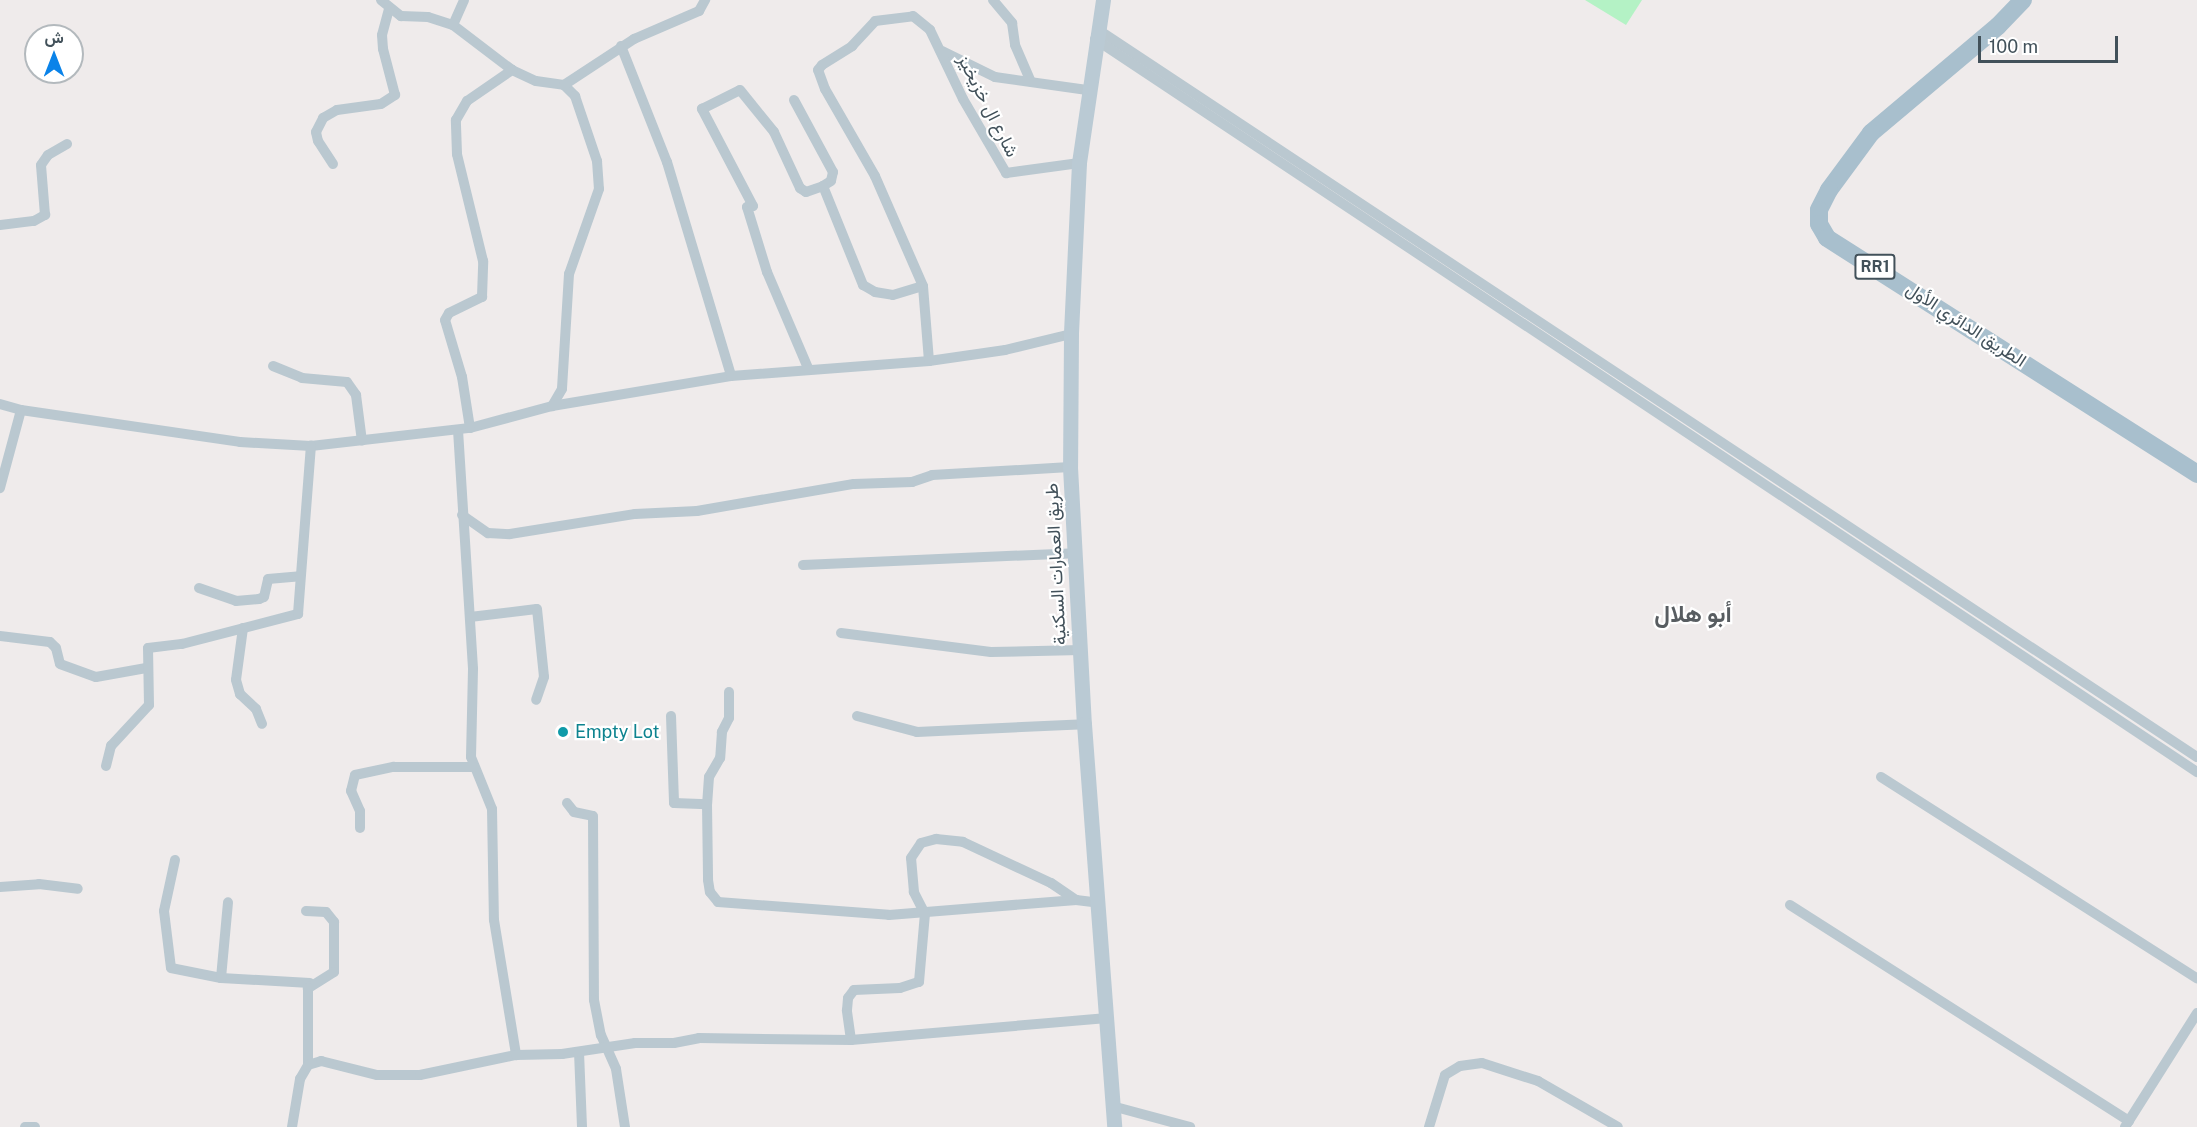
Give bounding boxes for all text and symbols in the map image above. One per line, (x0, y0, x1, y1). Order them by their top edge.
north arrow (24, 24, 84, 84)
scale bar (1981, 24, 2120, 62)
text: ش (44, 28, 64, 47)
text: 100 m (1989, 36, 2038, 57)
street label: شارع ال خزيخيز (953, 51, 1023, 161)
road number: RR1 (1854, 254, 1896, 280)
street label: الطريق الدائري الأول (1902, 278, 2030, 372)
street label: طريق العمارات السكنية (1041, 482, 1071, 646)
district label: أبو هلال (1654, 600, 1732, 628)
place label: Empty Lot (575, 721, 660, 743)
marker: Empty Lot (556, 725, 570, 739)

